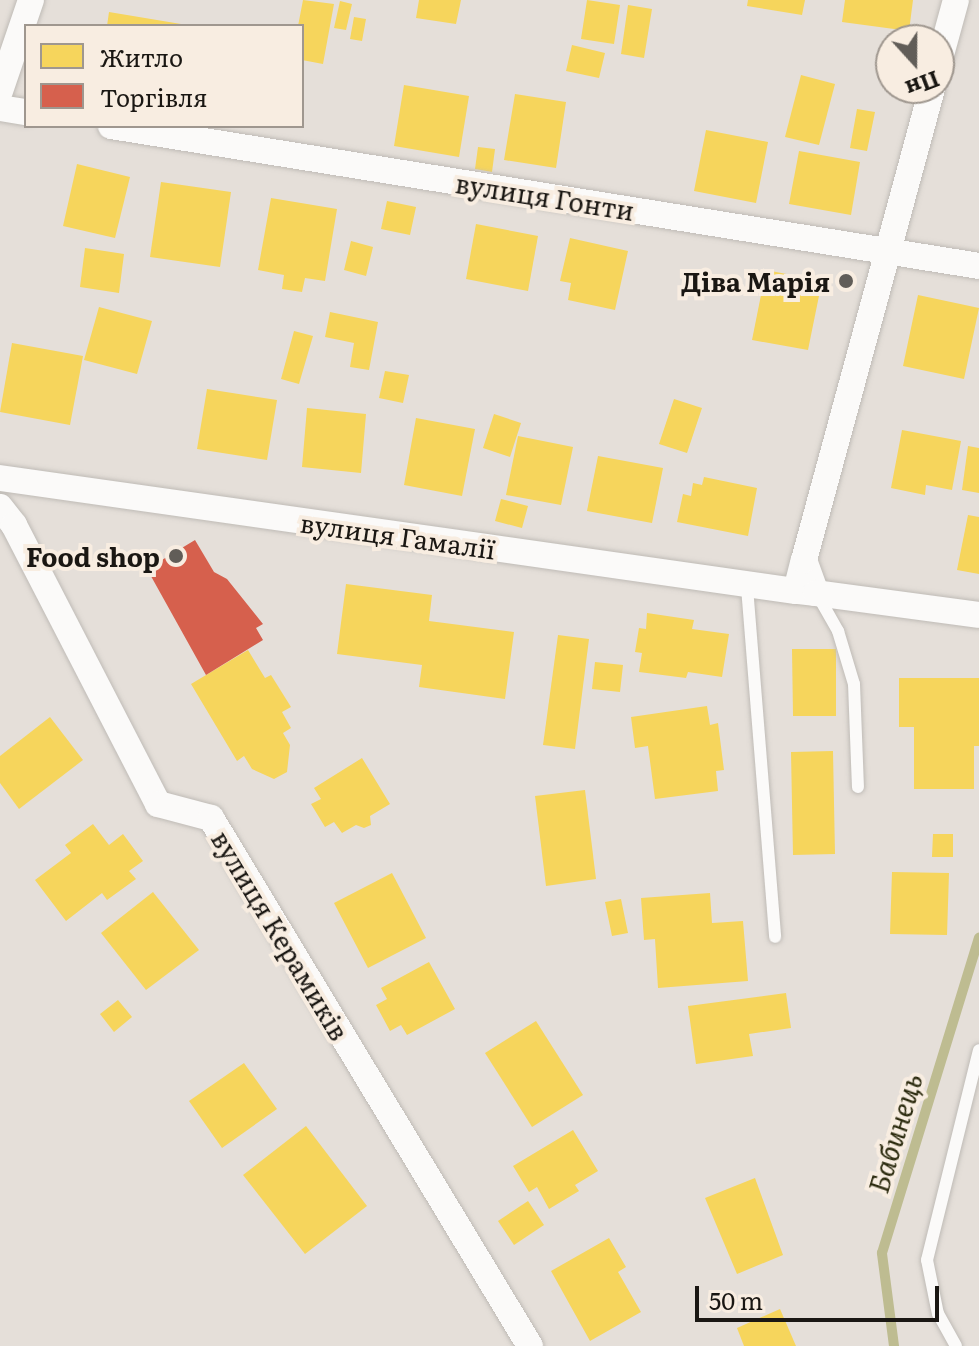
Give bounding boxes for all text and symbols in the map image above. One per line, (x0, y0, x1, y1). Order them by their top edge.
legend (24, 24, 304, 128)
north arrow (875, 24, 955, 104)
text: Житло (100, 39, 183, 74)
text: Пн (901, 63, 945, 107)
text: Торгівля (100, 79, 208, 114)
street label: вулиця Гонти (453, 166, 637, 226)
place label: Діва Марія (681, 265, 830, 297)
marker: Діва Марія (837, 272, 855, 290)
street label: вулиця Гамалії (298, 506, 498, 564)
place label: Food shop (26, 540, 160, 572)
marker: Food shop (167, 547, 185, 565)
street label: вулиця Керамиків (206, 824, 356, 1046)
water label: Бабинець (860, 1069, 928, 1197)
scale bar (699, 1270, 943, 1320)
text: 50 m (709, 1282, 763, 1317)

